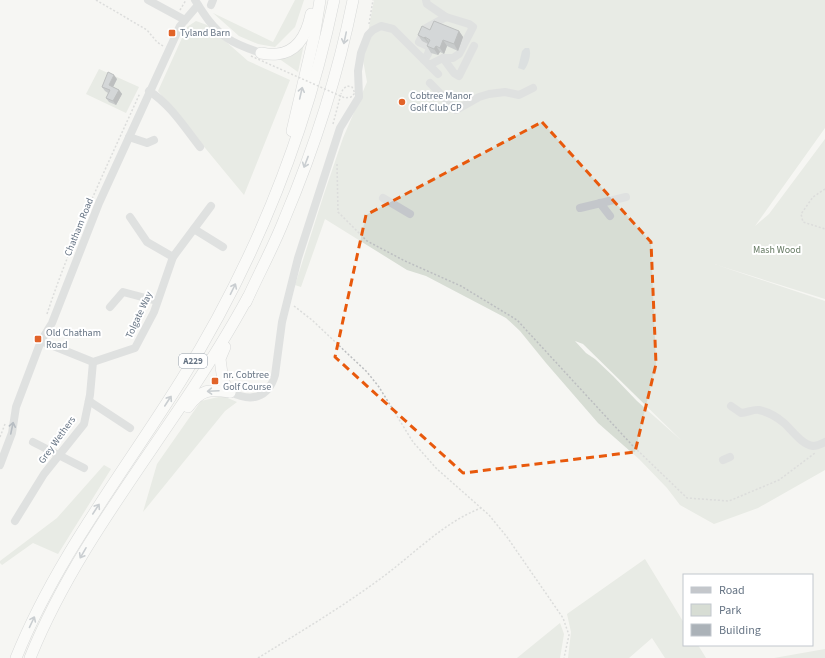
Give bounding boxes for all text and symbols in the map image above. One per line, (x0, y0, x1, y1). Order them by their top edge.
place label: Tyland Barn (180, 26, 230, 40)
marker: Tyland Barn (167, 28, 177, 38)
one-way arrow (340, 31, 348, 44)
one-way arrow (297, 87, 305, 100)
place label: Cobtree Manor Golf Club CP (410, 89, 472, 115)
marker: Cobtree Manor Golf Club CP (397, 97, 407, 107)
one-way arrow (301, 156, 309, 168)
street label: Chatham Road (61, 196, 97, 258)
park label: Mash Wood (753, 243, 801, 257)
one-way arrow (230, 283, 237, 295)
street label: Tolgate Way (122, 289, 156, 341)
place label: Old Chatham Road (46, 326, 101, 352)
marker: Old Chatham Road (33, 334, 43, 344)
road number: A229 (179, 354, 207, 368)
place label: nr. Cobtree Golf Course (223, 368, 271, 394)
marker: nr. Cobtree Golf Course (210, 376, 220, 386)
one-way arrow (206, 387, 219, 394)
one-way arrow (164, 396, 172, 407)
street label: Grey Wethers (35, 413, 79, 467)
one-way arrow (9, 422, 17, 435)
one-way arrow (92, 504, 100, 515)
one-way arrow (79, 547, 87, 559)
legend (683, 574, 813, 646)
text: Road (719, 582, 745, 599)
text: Park (719, 602, 741, 619)
one-way arrow (29, 617, 36, 629)
text: Building (719, 622, 761, 639)

